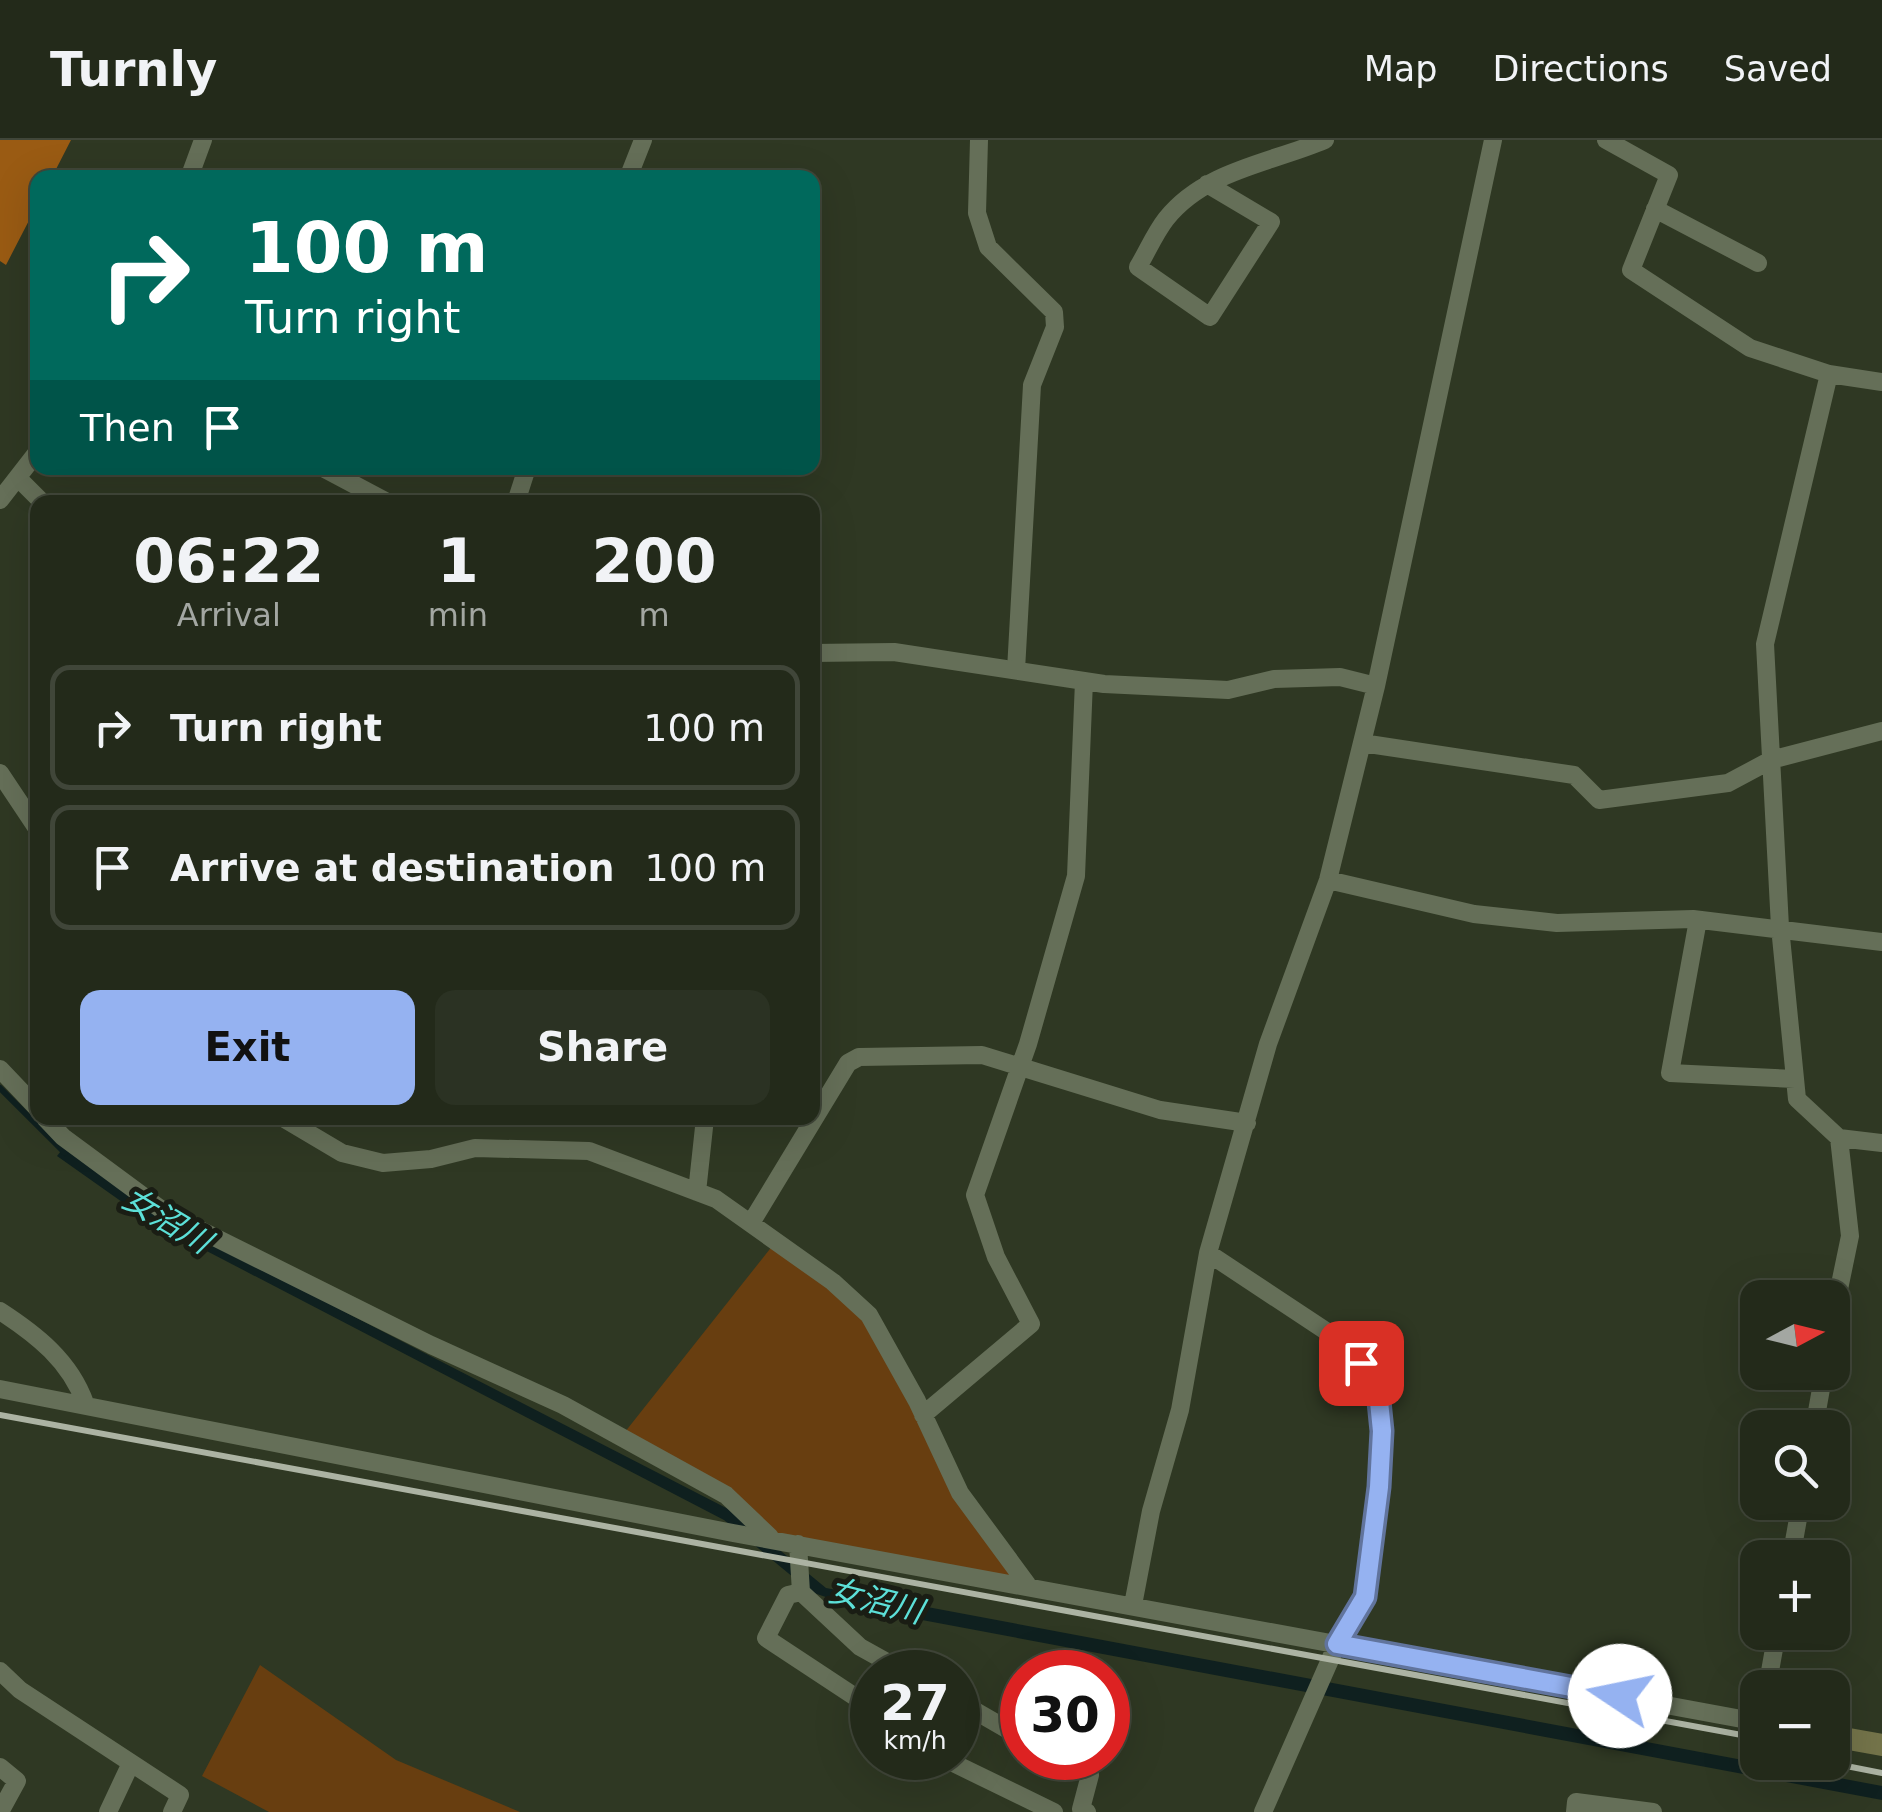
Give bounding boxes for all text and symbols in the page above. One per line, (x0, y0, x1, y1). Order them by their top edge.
text: Turnly (50, 41, 217, 97)
text: Map (1364, 49, 1438, 89)
text: Directions (1493, 49, 1669, 89)
text: Saved (1724, 49, 1832, 89)
text: 100 m (245, 207, 488, 289)
icon: right (80, 210, 210, 340)
text: Turn right (245, 291, 460, 344)
icon: arrive (195, 400, 250, 455)
text: Then (80, 406, 175, 450)
text: 06:22 (133, 526, 324, 596)
text: 1 (437, 526, 479, 596)
text: 200 (591, 526, 717, 596)
text: Arrival (177, 596, 281, 634)
text: min (428, 596, 488, 634)
text: m (638, 596, 670, 634)
icon: right (85, 700, 140, 755)
text: Turn right (170, 706, 382, 750)
text: 100 m (643, 706, 765, 750)
icon: arrive (85, 840, 140, 895)
text: Arrive at destination (170, 846, 615, 890)
text: 100 m (645, 846, 766, 890)
button: Exit (80, 990, 415, 1105)
button: Share (435, 990, 770, 1105)
water label: 女沼川 (116, 1179, 220, 1263)
north arrow (1740, 1280, 1850, 1390)
map controls (1740, 1280, 1850, 1780)
pin (1319, 1321, 1404, 1406)
icon: arrive (1334, 1336, 1389, 1391)
button: search (1740, 1410, 1850, 1520)
button: + (1740, 1540, 1850, 1650)
water label: 女沼川 (825, 1571, 930, 1632)
position arrow (1568, 1644, 1672, 1748)
speed limit sign: 30 (1000, 1650, 1130, 1780)
button: − (1740, 1670, 1850, 1780)
text: 27 (880, 1674, 950, 1732)
text: km/h (883, 1726, 947, 1755)

